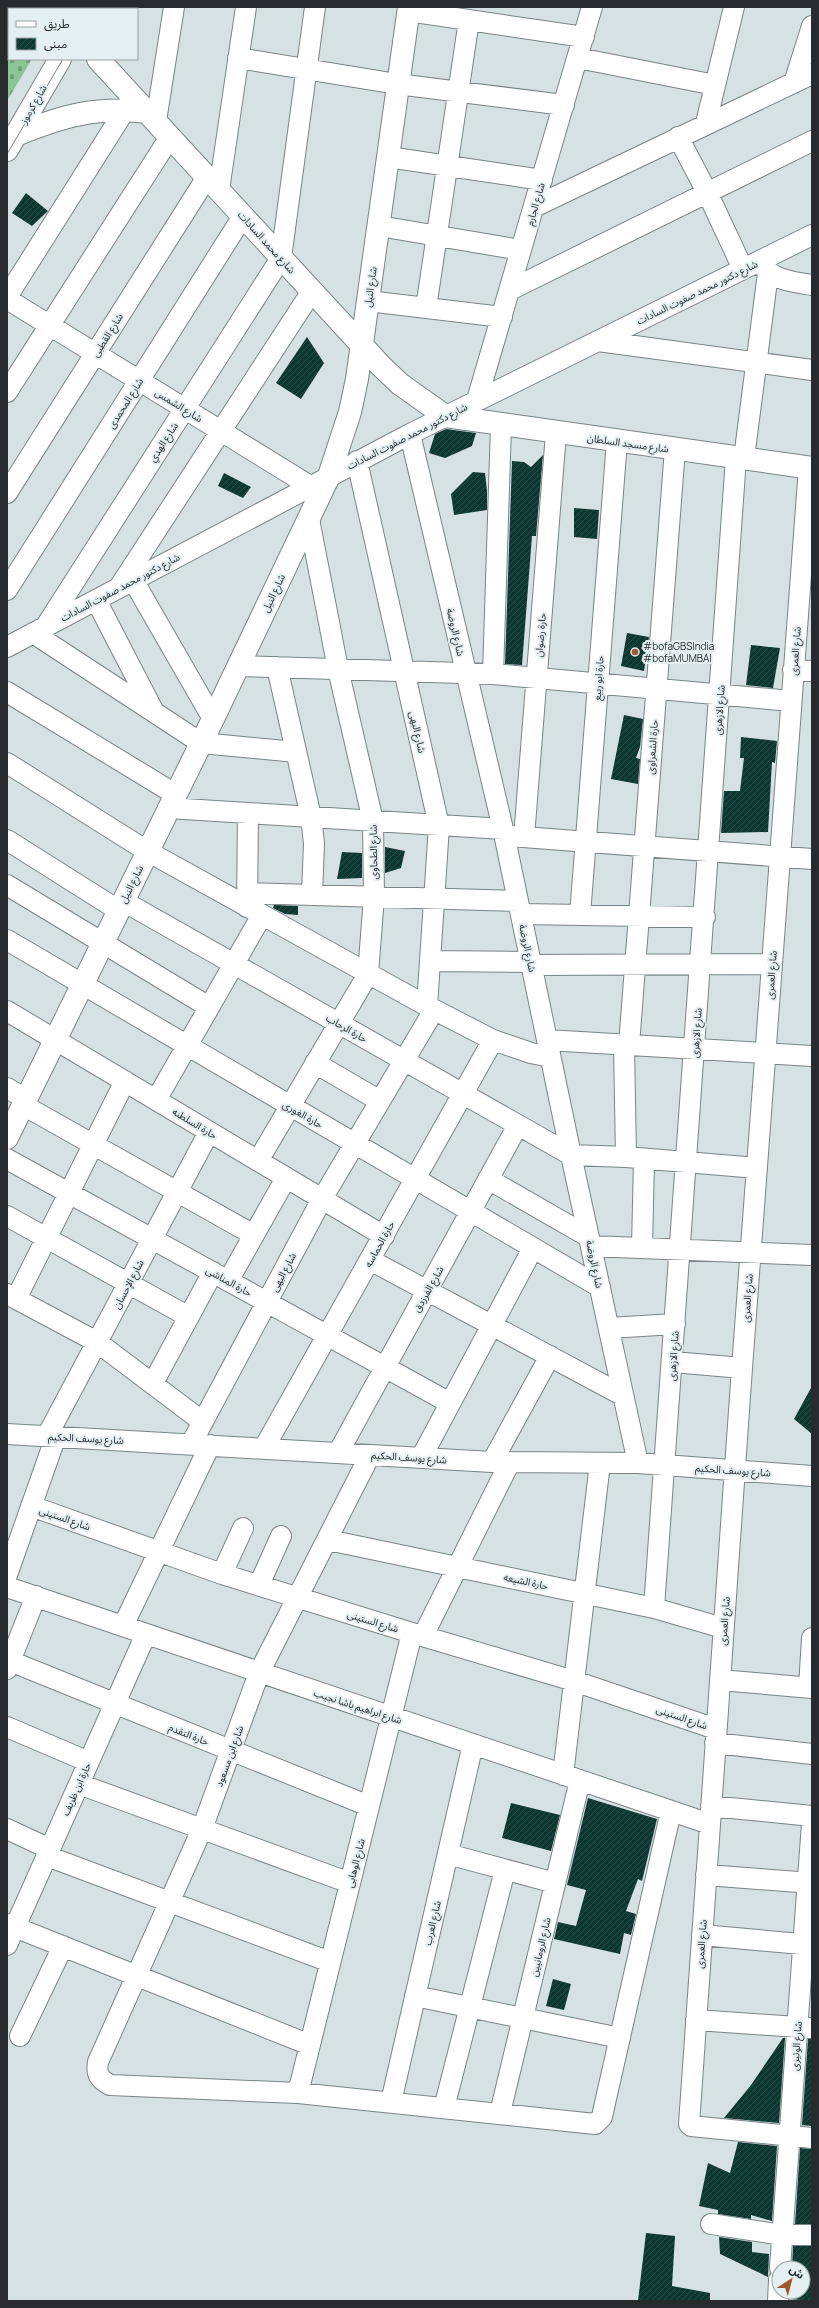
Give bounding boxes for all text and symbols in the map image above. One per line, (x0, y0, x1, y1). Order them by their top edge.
legend (8, 8, 138, 60)
text: طريق (44, 15, 70, 32)
text: مبنى (44, 35, 67, 52)
street label: شارع كرموز (16, 82, 51, 127)
street label: شارع الجارم (522, 181, 550, 228)
street label: شارع محمد السادات (234, 208, 299, 277)
street label: شارع دكتور محمد صفوت السادات (634, 256, 761, 328)
street label: شارع النيل (360, 266, 381, 308)
street label: شارع القطبى (88, 310, 127, 360)
street label: شارع المحمدى (104, 375, 147, 432)
street label: شارع الشمس (152, 385, 205, 426)
street label: شارع دكتور محمد صفوت السادات (344, 399, 470, 473)
street label: شارع الهدي (145, 419, 182, 465)
street label: شارع مسجد السلطان (586, 430, 670, 457)
street label: شارع دكتور محمد صفوت السادات (58, 549, 183, 625)
street label: شارع النيل (258, 571, 289, 615)
street label: شارع الروضة (443, 607, 468, 658)
street label: حارة رضوان (531, 612, 549, 658)
street label: شارع العمرى (786, 626, 805, 676)
place label: #bofaGBSIndia #bofaMUMBAI (643, 639, 714, 665)
marker: #bofaGBSIndia #bofaMUMBAI (630, 647, 640, 657)
street label: حارة ابو ربيع (589, 655, 608, 701)
street label: شارع الازهرى (710, 684, 729, 736)
street label: شارع البهى (405, 710, 430, 755)
street label: حارة الشعراوى (643, 719, 661, 775)
street label: شارع الطحاوى (366, 824, 381, 880)
street label: شارع النيل (116, 862, 147, 906)
street label: شارع الروضة (515, 923, 540, 974)
street label: شارع العمرى (762, 950, 781, 1000)
street label: شارع الازهرى (687, 1007, 706, 1059)
street label: حارة الرحاب (324, 1011, 370, 1045)
street label: حارة الغورى (280, 1097, 326, 1131)
street label: حارة السلطنه (170, 1104, 220, 1142)
street label: حارة الحماسه (361, 1218, 398, 1270)
street label: شارع الروضة (582, 1239, 607, 1290)
street label: شارع البهى (267, 1250, 300, 1294)
street label: شارع الإحسان (109, 1257, 148, 1312)
street label: حارة المناشى (204, 1263, 255, 1299)
street label: شارع الفرزدق (409, 1263, 447, 1315)
street label: شارع العمرى (738, 1273, 757, 1323)
street label: شارع الازهرى (664, 1330, 683, 1382)
street label: شارع يوسف الحكيم (48, 1429, 124, 1448)
street label: شارع يوسف الحكيم (371, 1447, 447, 1468)
street label: شارع يوسف الحكيم (695, 1460, 771, 1481)
street label: شارع الستينى (37, 1503, 93, 1534)
street label: حارة الشيعه (502, 1569, 550, 1593)
street label: شارع العمرى (715, 1596, 734, 1646)
street label: شارع الستينى (345, 1607, 401, 1636)
street label: شارع ابراهيم باشا نجيب (312, 1685, 404, 1728)
street label: شارع الستينى (654, 1702, 710, 1733)
street label: حارة التقدم (166, 1720, 211, 1750)
street label: شارع ابن مسعود (211, 1723, 248, 1789)
street label: حارة ابن ظريف (58, 1760, 94, 1818)
street label: شارع الوهابى (342, 1837, 369, 1889)
street label: شارع العرب (420, 1899, 445, 1947)
street label: شارع الرومانيين (526, 1916, 555, 1978)
street label: شارع العمرى (692, 1919, 711, 1969)
street label: شارع الوتيرى (787, 2021, 806, 2071)
north arrow (771, 2260, 811, 2300)
text: ش (787, 2261, 808, 2282)

